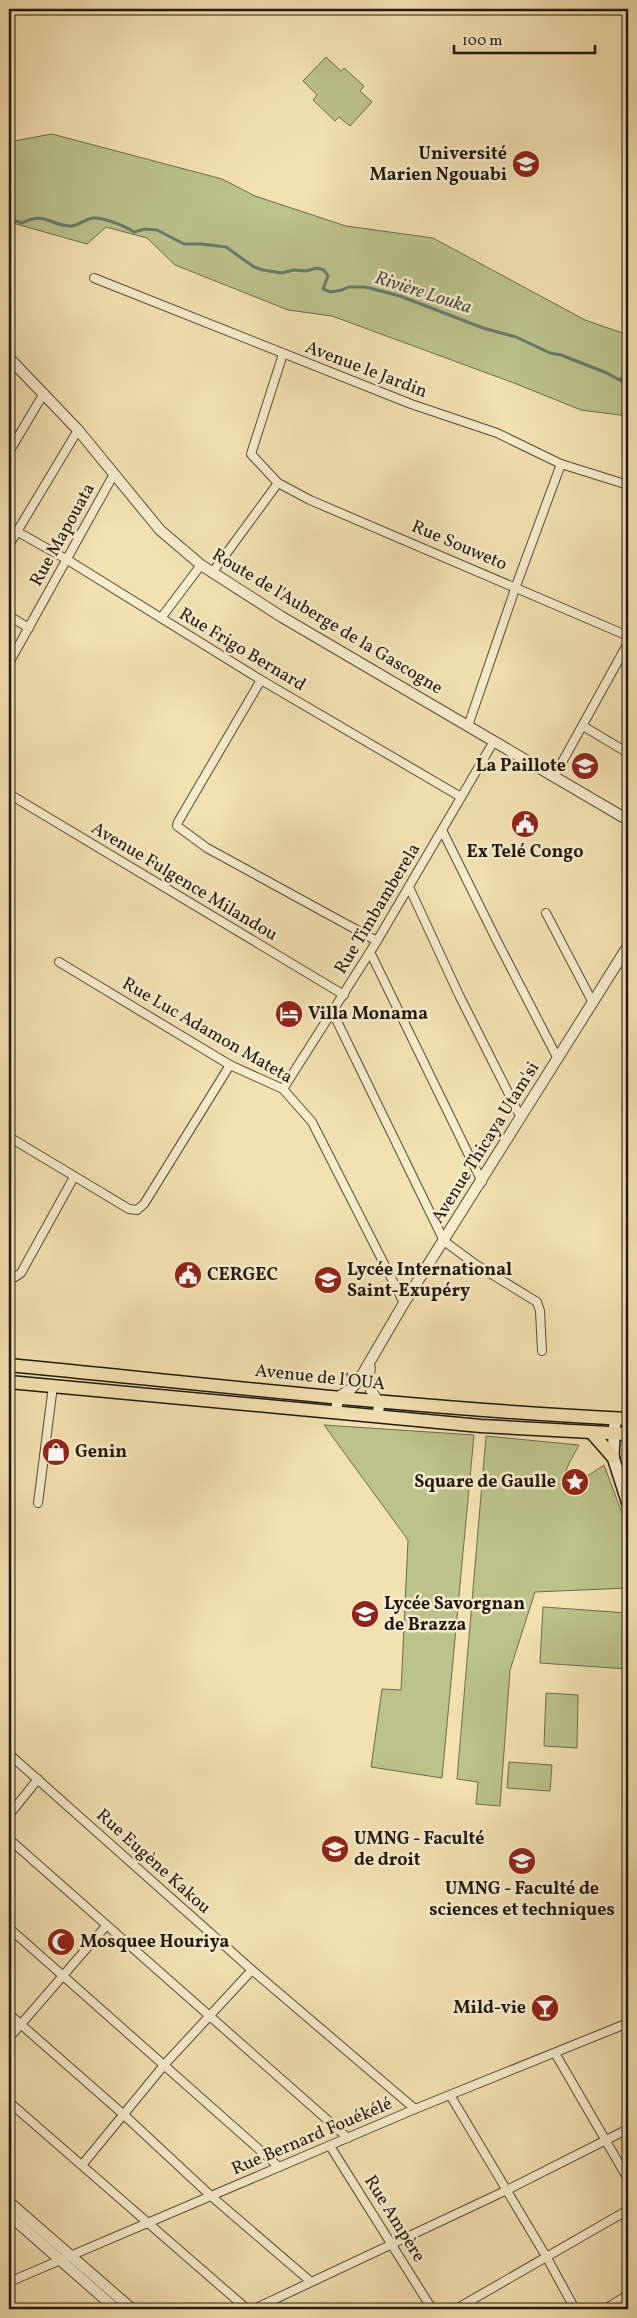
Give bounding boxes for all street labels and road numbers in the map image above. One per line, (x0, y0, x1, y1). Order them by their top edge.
street label: Avenue le Jardin (301, 335, 431, 405)
street label: Rue Mapouata (24, 479, 102, 591)
street label: Rue Souweto (407, 515, 511, 577)
street label: Route de l'Auberge de la Gascogne (207, 543, 447, 701)
street label: Rue Frigo Bernard (174, 602, 310, 698)
street label: Avenue Fulgence Milandou (86, 816, 282, 948)
street label: Rue Timbamberela (329, 839, 427, 979)
street label: Rue Luc Adamon Mateta (117, 972, 297, 1090)
street label: Avenue Thicaya Utam'si (426, 1057, 546, 1229)
street label: Avenue de l'OUA (254, 1359, 387, 1397)
street label: Rue Eugène Kakou (90, 1804, 216, 1920)
street label: Rue Bernard Fouékélé (228, 2092, 396, 2182)
street label: Rue Ampère (357, 2171, 431, 2267)

